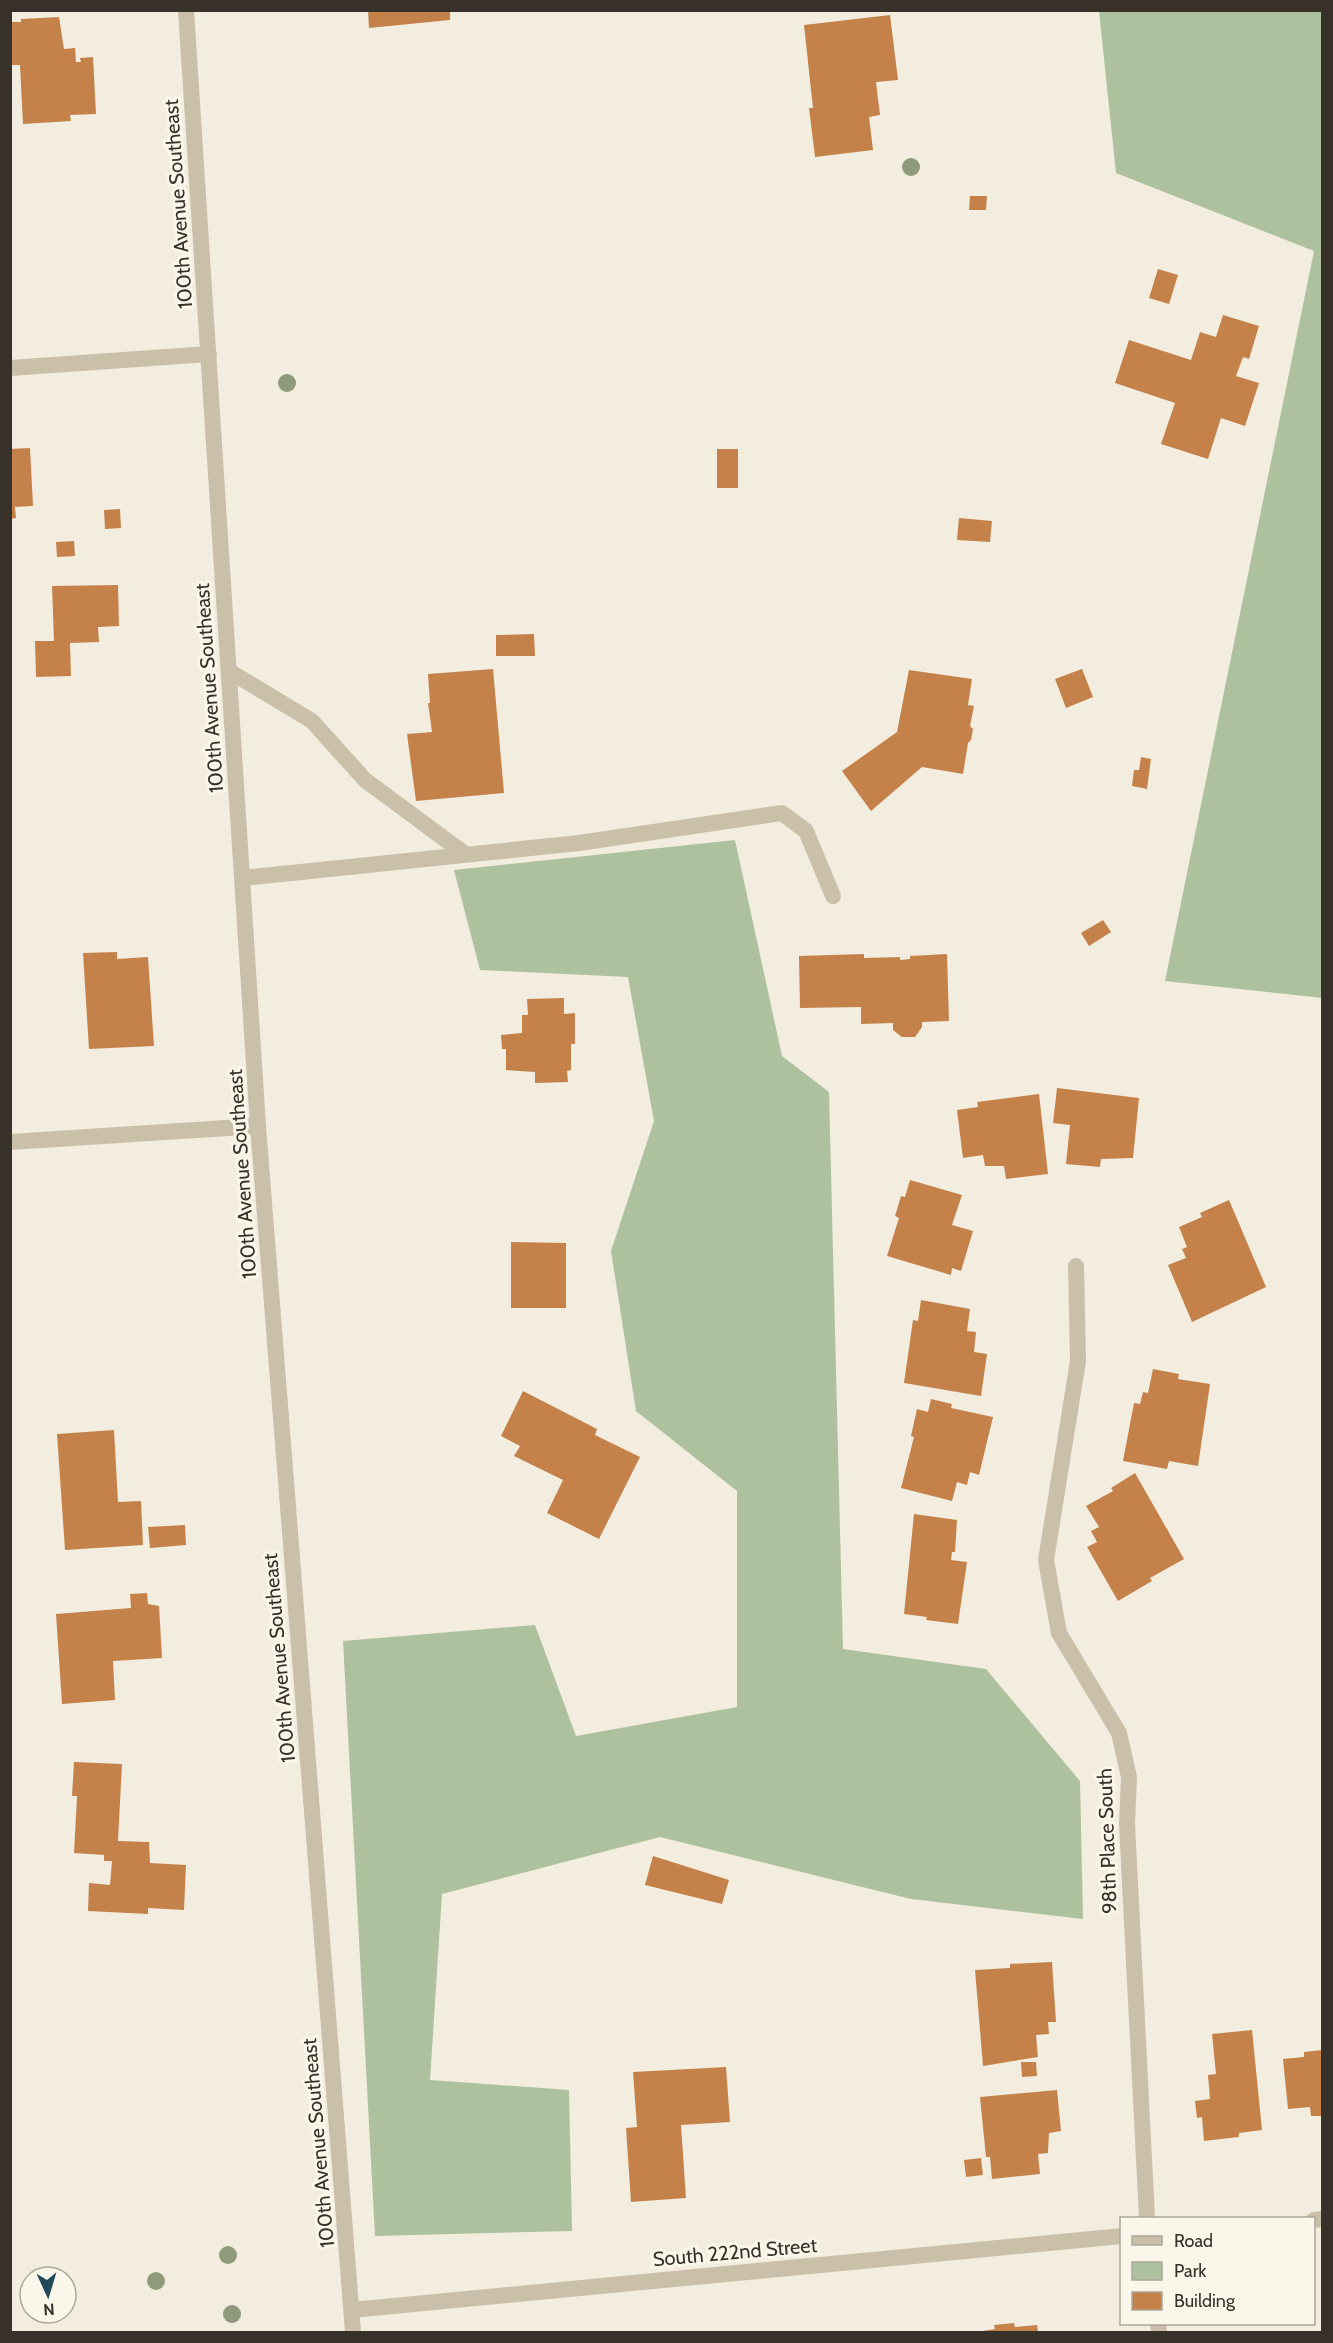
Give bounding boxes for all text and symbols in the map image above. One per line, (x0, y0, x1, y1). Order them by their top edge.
street label: 100th Avenue Southeast (159, 98, 197, 310)
street label: 100th Avenue Southeast (190, 582, 228, 794)
street label: 100th Avenue Southeast (223, 1068, 261, 1280)
street label: 100th Avenue Southeast (258, 1552, 300, 1764)
street label: 98th Place South (1092, 1768, 1122, 1914)
street label: 100th Avenue Southeast (297, 2037, 339, 2249)
legend (1120, 2217, 1315, 2325)
text: Road (1174, 2230, 1213, 2252)
street label: South 222nd Street (652, 2233, 818, 2271)
text: Park (1174, 2260, 1207, 2282)
north arrow (18, 2265, 78, 2325)
text: Building (1174, 2290, 1236, 2312)
text: N (43, 2300, 55, 2319)

